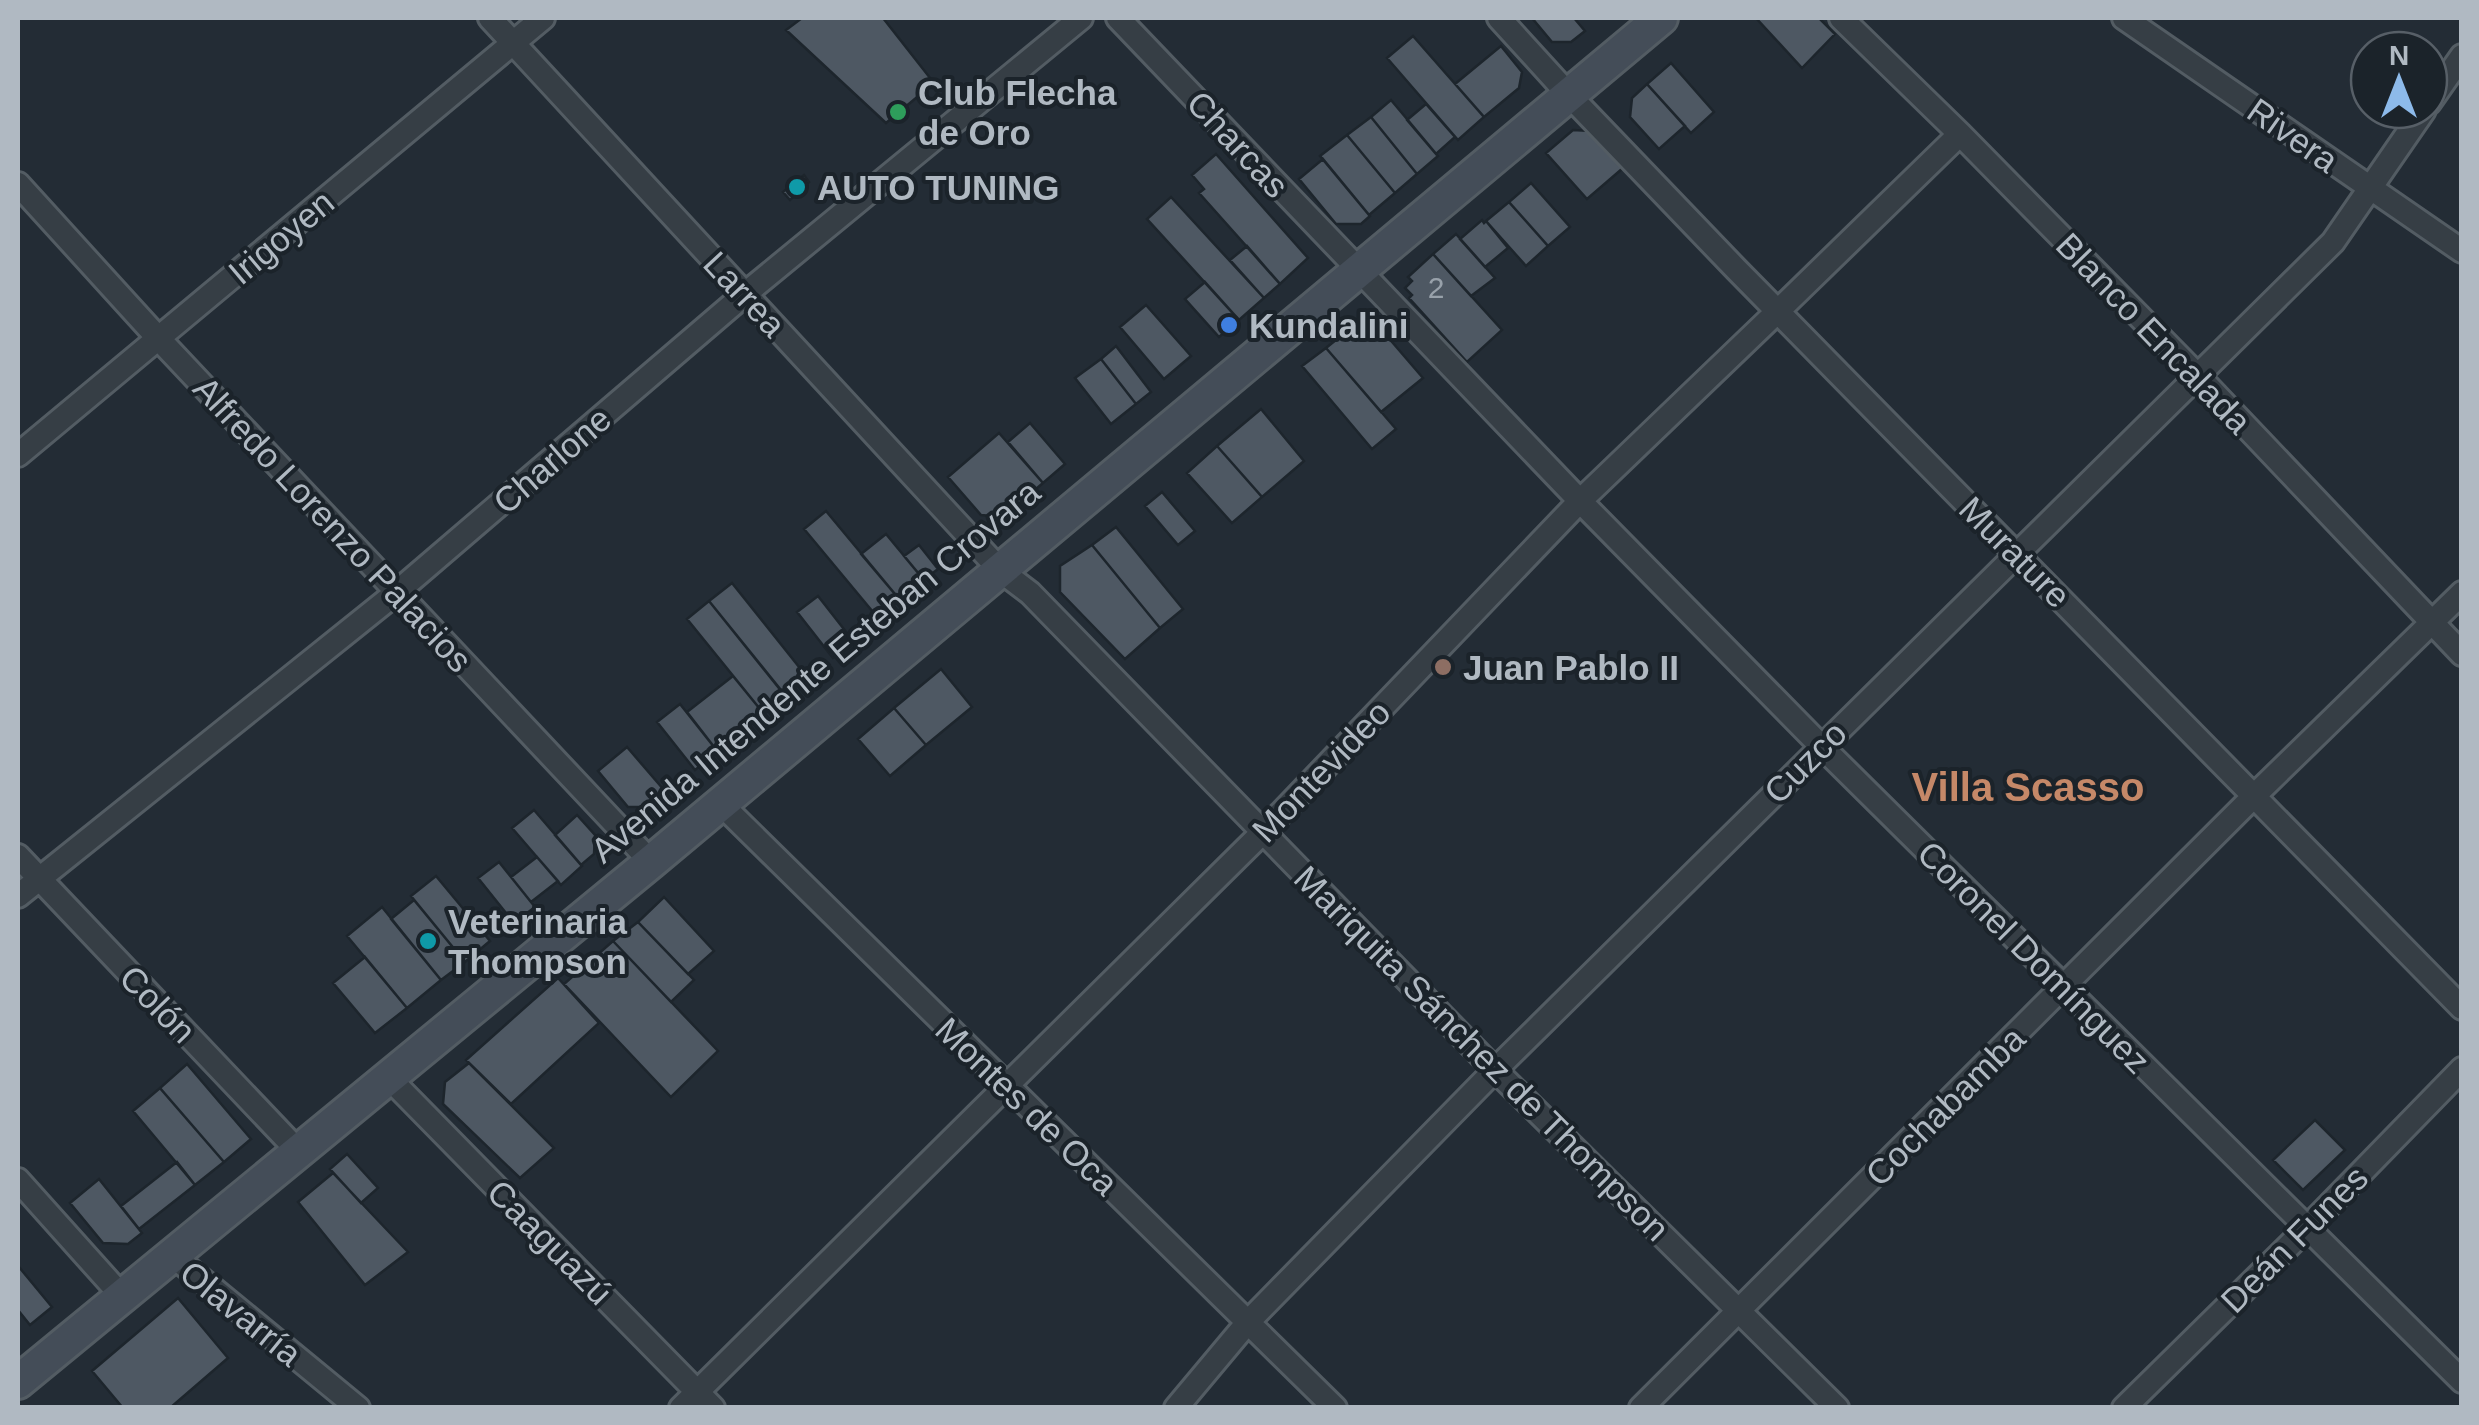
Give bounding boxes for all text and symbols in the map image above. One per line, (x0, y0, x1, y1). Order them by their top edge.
north arrow (2349, 30, 2449, 130)
text: N (2389, 40, 2409, 71)
place label: Club Flecha de Oro (918, 73, 1117, 152)
street label: Charcas (1179, 83, 1297, 205)
street label: Rivera (2240, 90, 2346, 180)
marker: Club Flecha de Oro (887, 101, 909, 123)
place label: AUTO TUNING (817, 168, 1059, 207)
marker: AUTO TUNING (786, 176, 808, 198)
street label: Irigoyen (221, 182, 341, 292)
street label: Blanco Encalada (2049, 225, 2260, 441)
street label: Larrea (696, 244, 794, 345)
house number: 2 (1428, 271, 1444, 304)
place label: Kundalini (1249, 306, 1408, 345)
marker: Kundalini (1218, 314, 1240, 336)
street label: Alfredo Lorenzo Palacios (186, 368, 480, 680)
street label: Charlone (486, 399, 618, 521)
street label: Avenida Intendente Esteban Crovara (583, 471, 1048, 870)
street label: Murature (1952, 489, 2078, 615)
place label: Juan Pablo II (1463, 648, 1679, 687)
marker: Juan Pablo II (1432, 656, 1454, 678)
street label: Montevideo (1244, 692, 1398, 850)
street label: Cuzco (1756, 713, 1854, 811)
district label: Villa Scasso (1912, 765, 2144, 809)
street label: Coronel Domínguez (1910, 833, 2158, 1081)
street label: Mariquita Sánchez de Thompson (1287, 858, 1677, 1248)
place label: Veterinaria Thompson (448, 902, 628, 981)
marker: Veterinaria Thompson (417, 930, 439, 952)
street label: Colón (112, 958, 204, 1050)
street label: Montes de Oca (928, 1010, 1126, 1203)
street label: Cochabamba (1858, 1018, 2033, 1193)
street label: Deán Funes (2213, 1158, 2375, 1320)
street label: Caaguazú (480, 1172, 620, 1312)
street label: Olavarría (173, 1253, 310, 1374)

